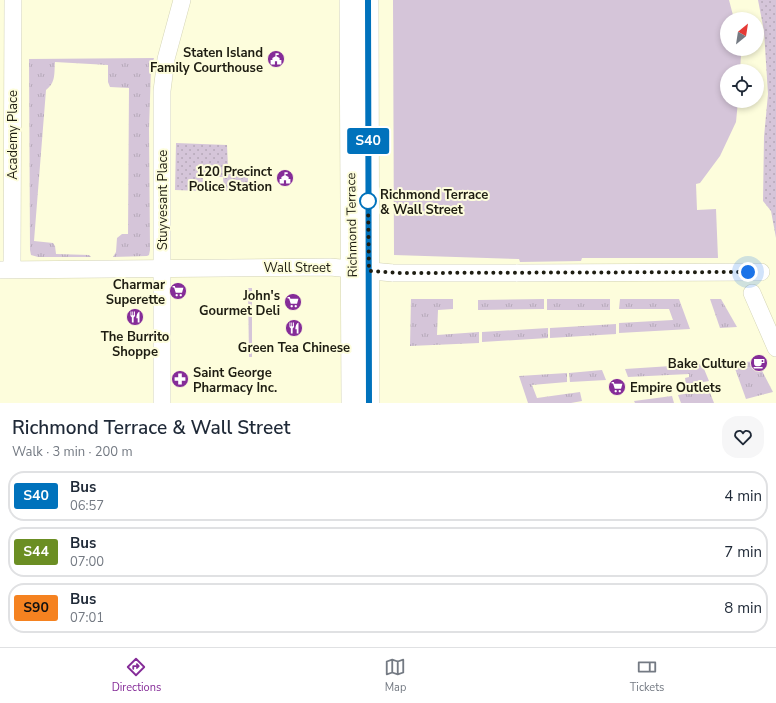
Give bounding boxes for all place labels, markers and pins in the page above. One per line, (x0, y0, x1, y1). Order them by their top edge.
place label: Staten Island Family Courthouse (150, 44, 263, 77)
public building icon: Staten Island Family Courthouse (266, 49, 286, 69)
place label: 120 Precinct Police Station (189, 163, 273, 196)
public building icon: 120 Precinct Police Station (275, 168, 295, 188)
place label: Richmond Terrace & Wall Street (380, 186, 488, 219)
marker: Richmond Terrace & Wall Street (359, 192, 377, 210)
place label: Charmar Superette (106, 276, 166, 309)
supermarket icon: Charmar Superette (168, 281, 188, 301)
place label: John's Gourmet Deli (199, 287, 280, 320)
supermarket icon: John's Gourmet Deli (283, 292, 303, 312)
restaurant icon: The Burrito Shoppe (125, 307, 145, 327)
restaurant icon: Green Tea Chinese (284, 318, 304, 338)
place label: The Burrito Shoppe (101, 328, 169, 361)
place label: Green Tea Chinese (238, 339, 350, 357)
cafe icon: Bake Culture (749, 353, 769, 373)
place label: Bake Culture (668, 355, 746, 373)
place label: Saint George Pharmacy Inc. (193, 364, 277, 397)
pharmacy icon: Saint George Pharmacy Inc. (170, 369, 190, 389)
supermarket icon: Empire Outlets (607, 377, 627, 397)
place label: Empire Outlets (630, 379, 721, 397)

